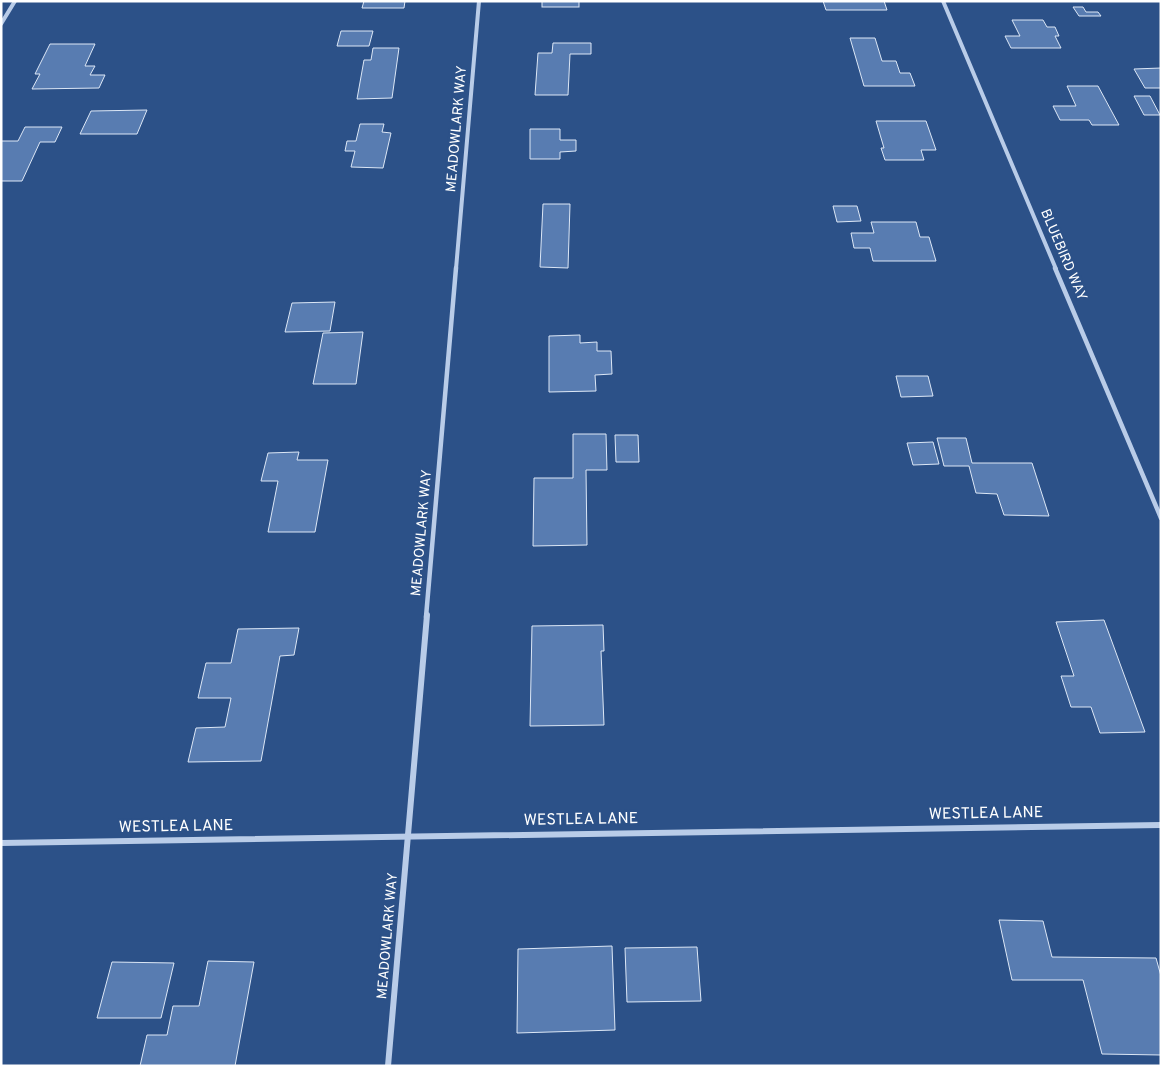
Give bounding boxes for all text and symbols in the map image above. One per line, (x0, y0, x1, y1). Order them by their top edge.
street label: MEADOWLARK WAY (443, 65, 471, 193)
street label: BLUEBIRD WAY (1036, 207, 1090, 303)
street label: MEADOWLARK WAY (408, 469, 436, 597)
street label: WESTLEA LANE (929, 803, 1043, 825)
street label: WESTLEA LANE (524, 809, 638, 831)
street label: WESTLEA LANE (119, 816, 233, 838)
street label: MEADOWLARK WAY (374, 872, 402, 1000)

